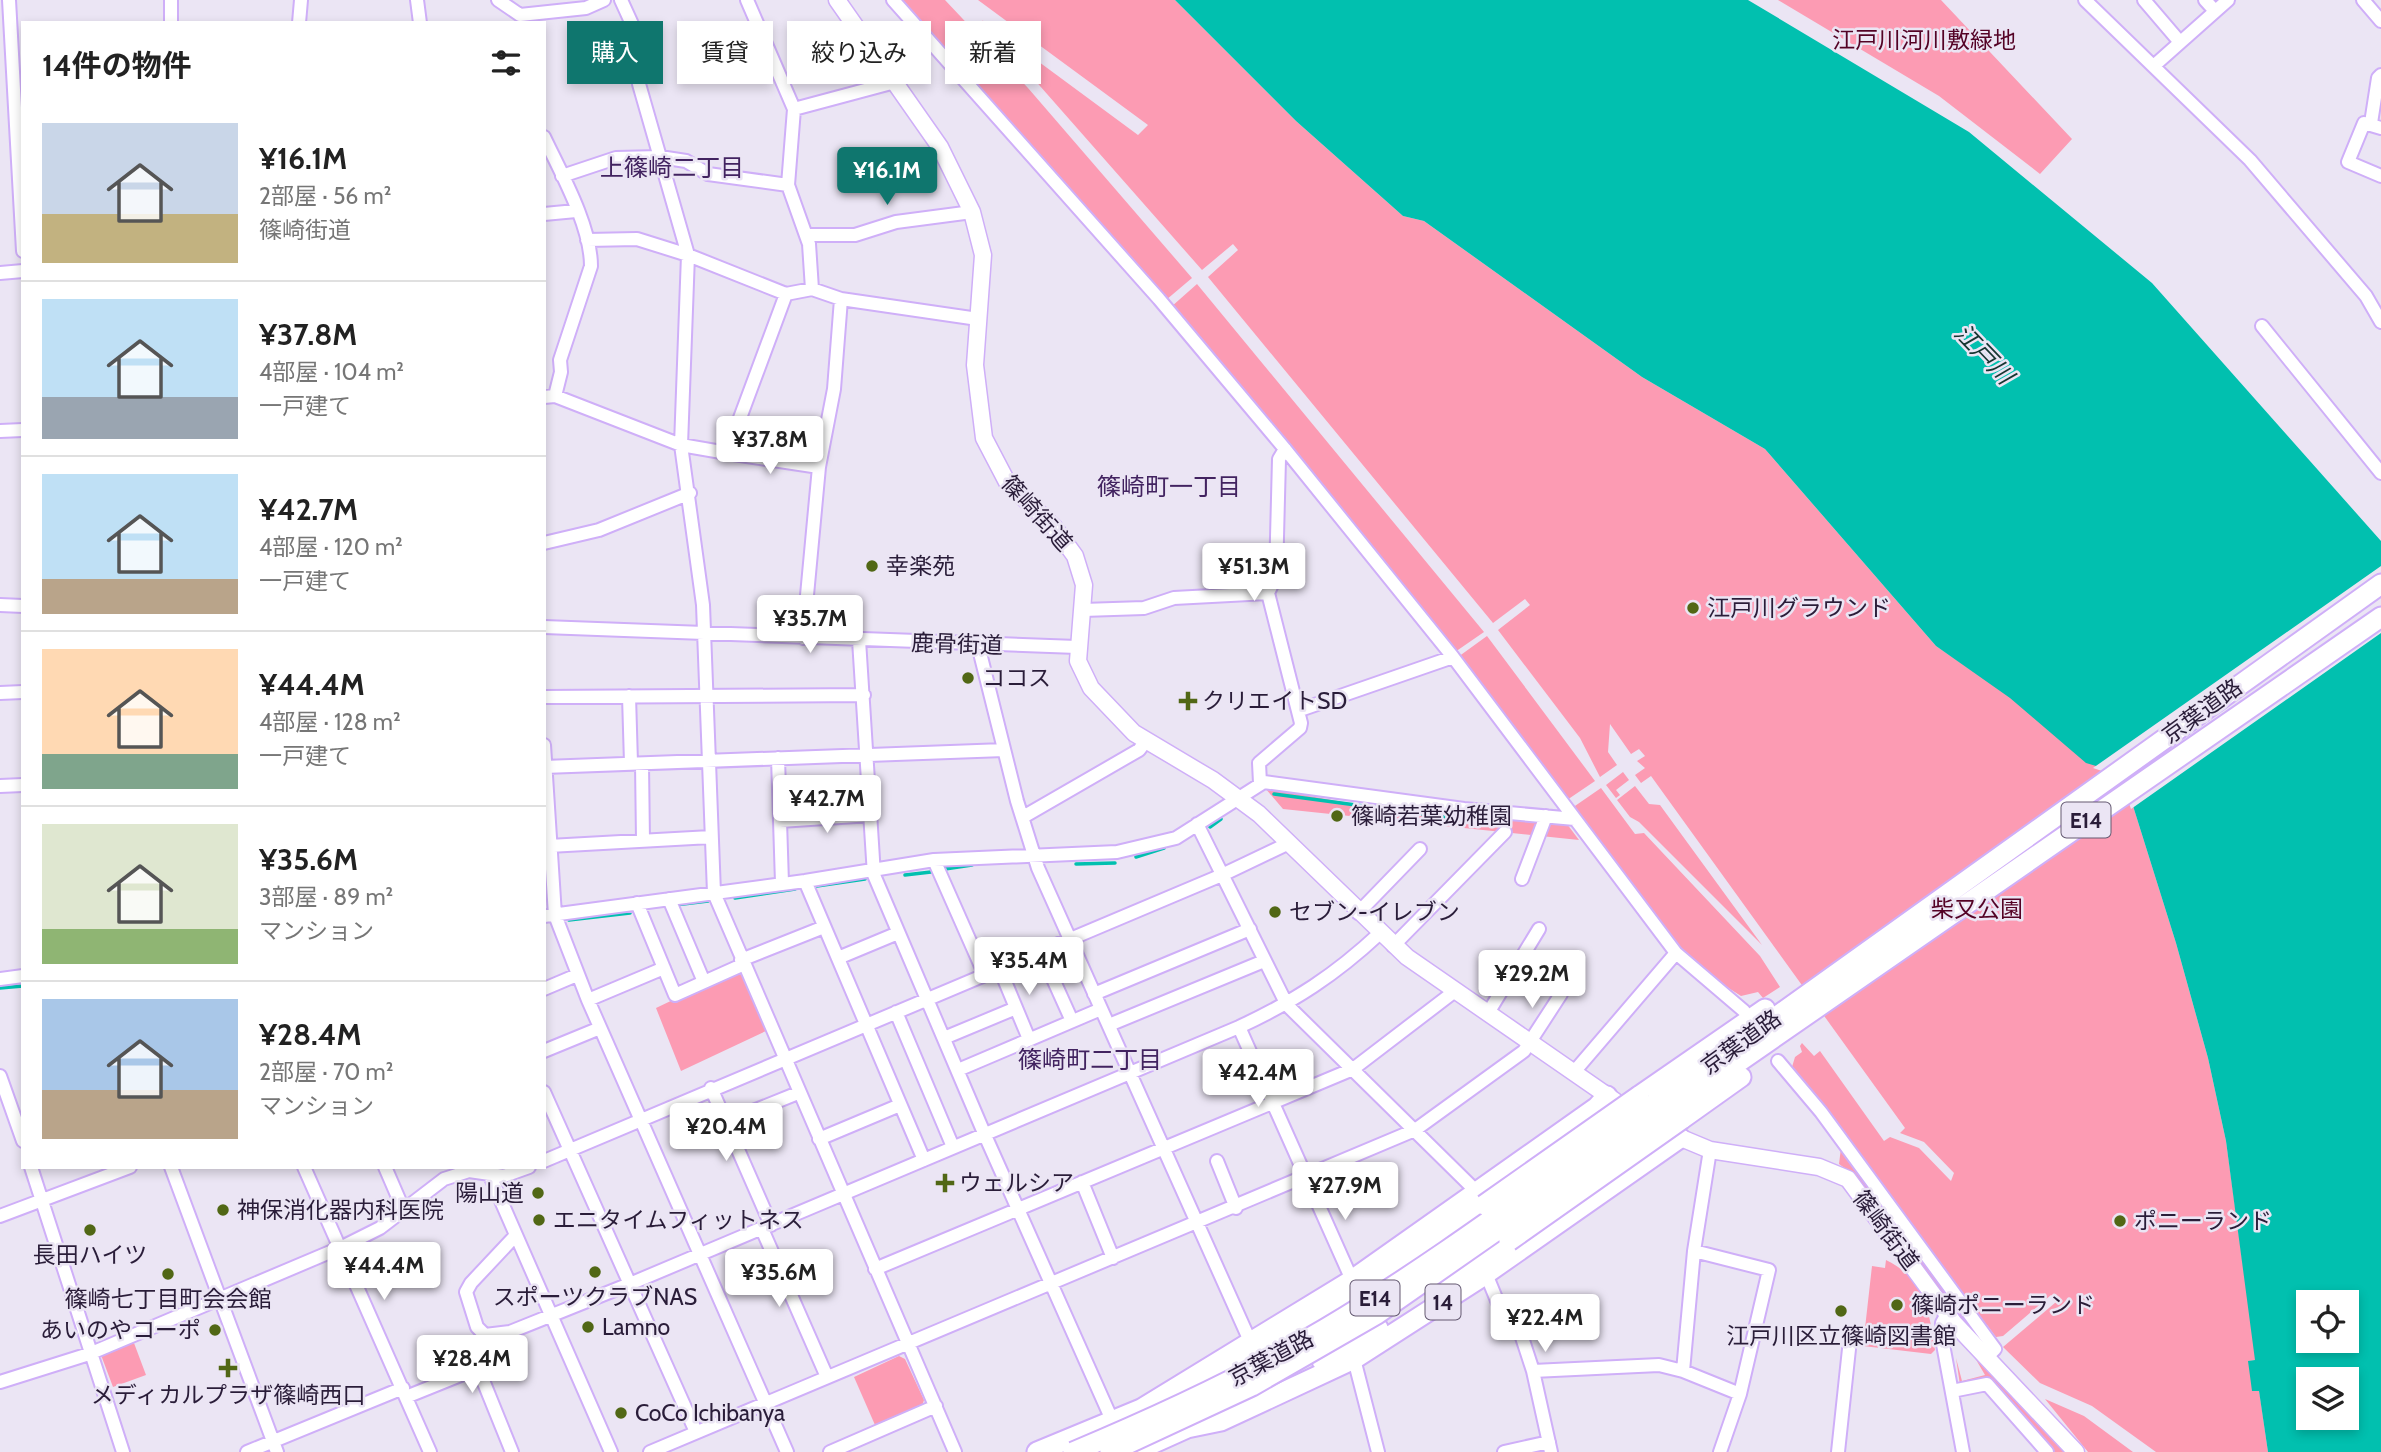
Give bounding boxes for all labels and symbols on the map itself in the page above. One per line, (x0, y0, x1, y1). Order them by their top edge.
park label: 江戸川河川敷緑地 (1832, 26, 2016, 54)
pin: ¥16.1M (830, 148, 944, 207)
district label: 上篠崎二丁目 (600, 153, 744, 182)
water label: 江戸川 (1949, 318, 2022, 392)
pin: ¥37.8M (713, 416, 827, 476)
street label: 篠崎街道 (996, 469, 1078, 557)
district label: 篠崎町一丁目 (1097, 472, 1241, 501)
pin: ¥51.3M (1197, 544, 1311, 603)
place label: 幸楽苑 (886, 552, 955, 580)
marker: 幸楽苑 (864, 558, 880, 574)
place label: 江戸川グラウンド (1707, 594, 1891, 622)
pin: ¥35.7M (753, 596, 867, 655)
marker: 江戸川グラウンド (1685, 600, 1701, 616)
street label: 鹿骨街道 (911, 628, 1003, 660)
place label: ココス (982, 664, 1051, 692)
marker: ココス (960, 670, 976, 686)
street label: 京葉道路 (2157, 673, 2247, 749)
place label: クリエイトSD (1202, 687, 1347, 715)
marker: クリエイトSD (1180, 693, 1196, 709)
pin: ¥42.7M (770, 776, 884, 835)
place label: 篠崎若葉幼稚園 (1351, 802, 1512, 830)
road number: E14 (2062, 802, 2110, 838)
marker: 篠崎若葉幼稚園 (1329, 808, 1345, 824)
park label: 柴又公園 (1931, 895, 2023, 923)
place label: セブン-イレブン (1289, 898, 1460, 926)
marker: セブン-イレブン (1267, 904, 1283, 920)
pin: ¥35.4M (972, 937, 1086, 997)
pin: ¥29.2M (1475, 950, 1589, 1010)
street label: 京葉道路 (1696, 1004, 1786, 1080)
district label: 篠崎町二丁目 (1018, 1045, 1162, 1074)
pin: ¥42.4M (1201, 1050, 1315, 1109)
pin: ¥20.4M (669, 1104, 783, 1163)
pin: ¥27.9M (1288, 1162, 1402, 1222)
place label: ウェルシア (959, 1169, 1074, 1197)
marker: ウェルシア (937, 1175, 953, 1191)
place label: 陽山道 (455, 1179, 524, 1207)
marker: 陽山道 (530, 1185, 546, 1201)
street label: 篠崎街道 (1847, 1185, 1925, 1275)
place label: 神保消化器内科医院 (237, 1196, 444, 1224)
marker: 神保消化器内科医院 (215, 1202, 231, 1218)
place label: エニタイムフィットネス (553, 1206, 804, 1234)
place label: ポニーランド (2134, 1207, 2272, 1235)
marker: エニタイムフィットネス (531, 1212, 547, 1228)
marker: ポニーランド (2112, 1213, 2128, 1229)
marker: 長田ハイツ (82, 1222, 98, 1238)
place label: 長田ハイツ (33, 1241, 147, 1269)
pin: ¥44.4M (327, 1242, 441, 1302)
pin: ¥35.6M (722, 1250, 836, 1309)
marker: スポーツクラブNAS (587, 1264, 603, 1280)
marker: 篠崎七丁目町会会館 (160, 1266, 176, 1282)
road number: E14 (1350, 1280, 1400, 1316)
place label: スポーツクラブNAS (493, 1283, 697, 1311)
road number: 14 (1426, 1284, 1460, 1320)
place label: 篠崎七丁目町会会館 (65, 1285, 272, 1313)
place label: 篠崎ポニーランド (1911, 1291, 2095, 1319)
pin: ¥22.4M (1488, 1294, 1602, 1354)
marker: 篠崎ポニーランド (1889, 1297, 1905, 1313)
marker: 江戸川区立篠崎図書館 (1833, 1303, 1849, 1319)
place label: Lamno (602, 1313, 670, 1341)
place label: あいのやコーポ (40, 1316, 201, 1344)
marker: Lamno (580, 1319, 596, 1335)
marker: あいのやコーポ (207, 1322, 223, 1338)
place label: 江戸川区立篠崎図書館 (1726, 1322, 1956, 1350)
street label: 京葉道路 (1224, 1324, 1318, 1392)
pin: ¥28.4M (415, 1336, 529, 1395)
marker: メディカルプラザ篠崎西口 (218, 1358, 238, 1378)
place label: メディカルプラザ篠崎西口 (91, 1381, 365, 1409)
place label: CoCo Ichibanya (635, 1399, 785, 1427)
marker: CoCo Ichibanya (613, 1405, 629, 1421)

